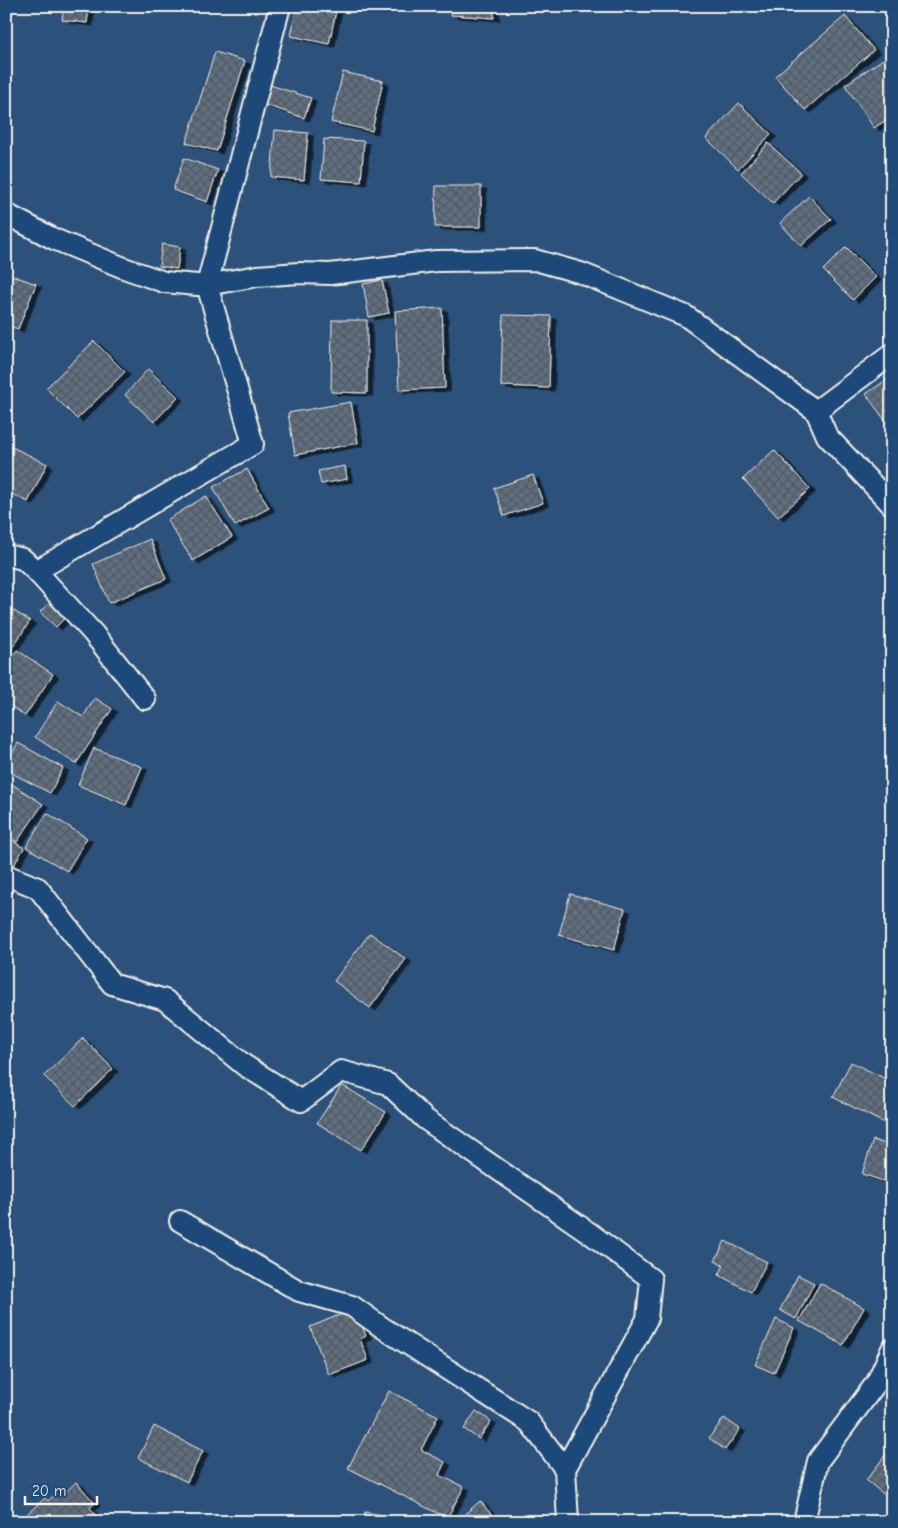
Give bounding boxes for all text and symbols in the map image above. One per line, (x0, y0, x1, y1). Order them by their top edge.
scale bar (25, 1473, 98, 1505)
text: 20 m (32, 1482, 66, 1500)

